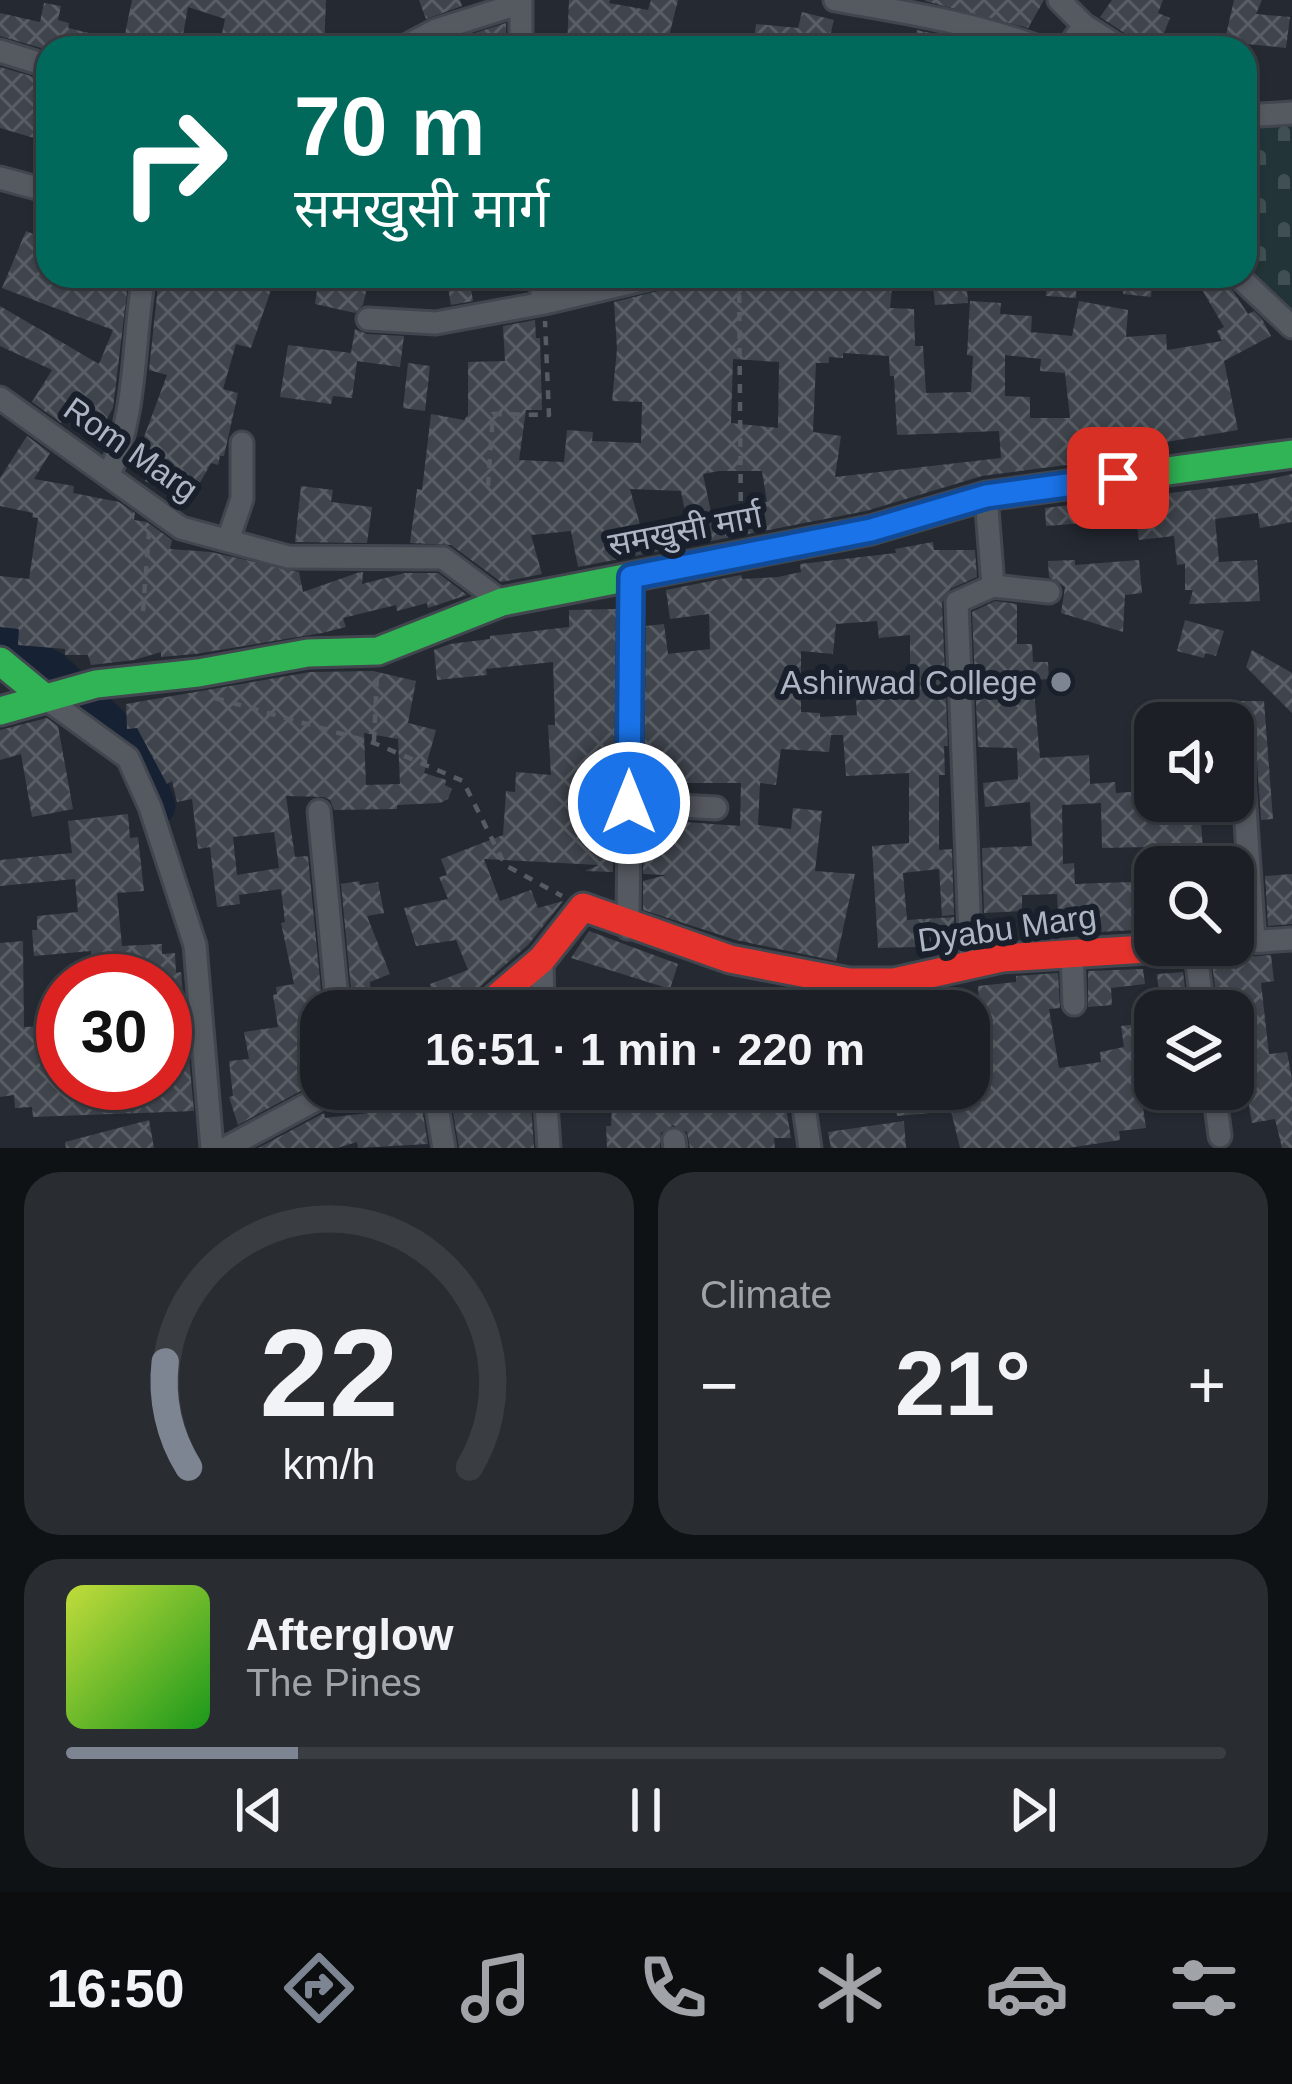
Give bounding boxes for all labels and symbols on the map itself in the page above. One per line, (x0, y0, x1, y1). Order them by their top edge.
street label: Rom Marg (57, 390, 205, 508)
pin (1067, 427, 1169, 529)
street label: समखुसी मार्ग (605, 497, 767, 565)
place label: Ashirwad College (780, 664, 1037, 701)
marker: Ashirwad College (1048, 669, 1074, 695)
position arrow (566, 740, 692, 866)
street label: Dyabu Marg (915, 897, 1099, 959)
speed limit sign: 30 (36, 954, 192, 1110)

